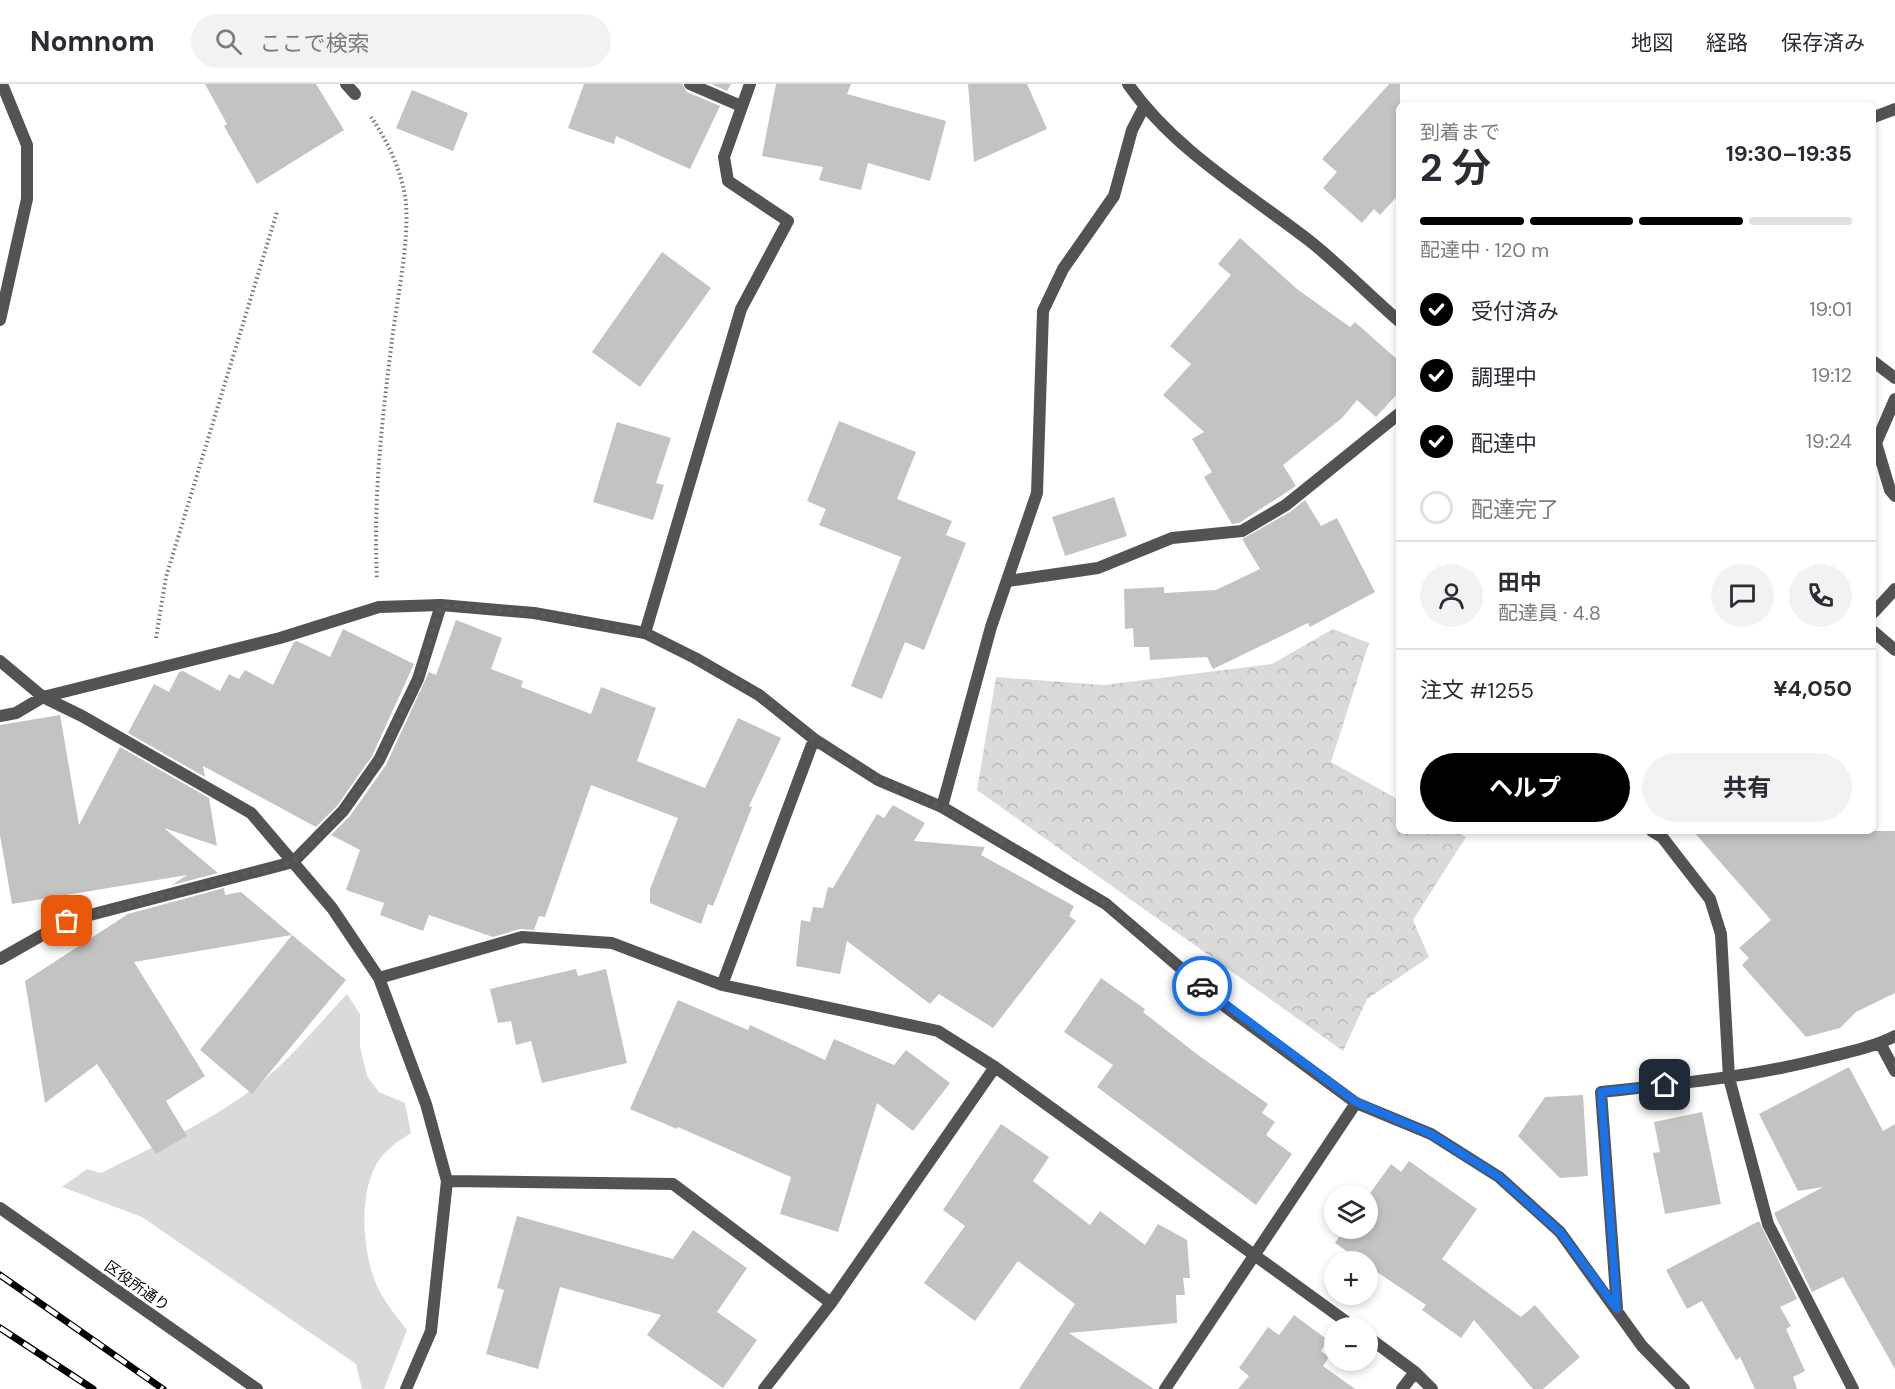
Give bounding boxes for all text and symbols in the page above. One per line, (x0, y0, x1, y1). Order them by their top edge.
search box (191, 14, 611, 68)
text: Nomnom (30, 23, 155, 60)
icon: search (212, 25, 245, 58)
text: ここで検索 (260, 29, 370, 58)
text: 地図 (1631, 29, 1673, 57)
text: 経路 (1706, 29, 1748, 57)
text: 保存済み (1781, 29, 1865, 57)
text: 到着まで (1420, 119, 1500, 145)
text: 19:30–19:35 (1726, 139, 1852, 168)
text: 2 分 (1420, 142, 1491, 193)
text: 配達中 · 120 m (1420, 237, 1549, 263)
icon: check (1420, 293, 1453, 326)
text: 19:01 (1809, 296, 1852, 322)
text: 受付済み (1471, 297, 1559, 326)
icon: check (1420, 359, 1453, 392)
text: 19:12 (1811, 362, 1852, 388)
text: 調理中 (1471, 363, 1537, 392)
icon: check (1420, 425, 1453, 458)
text: 19:24 (1806, 428, 1852, 454)
text: 配達中 (1471, 429, 1537, 458)
text: 配達完了 (1471, 495, 1559, 524)
button: person (1420, 564, 1483, 627)
button: chat (1711, 564, 1774, 627)
button: phone (1789, 564, 1852, 627)
text: 田中 (1498, 568, 1542, 597)
text: 配達員 · 4.8 (1498, 600, 1601, 626)
text: ¥4,050 (1773, 674, 1852, 703)
text: 注文 #1255 (1420, 676, 1534, 705)
button: ヘルプ (1420, 753, 1630, 822)
button: 共有 (1642, 753, 1852, 822)
pin (41, 895, 92, 946)
icon: bag (50, 904, 83, 937)
courier (1172, 956, 1232, 1016)
icon: car (1186, 970, 1219, 1003)
pin (1639, 1059, 1690, 1110)
icon: home (1648, 1068, 1681, 1101)
map controls (1324, 1185, 1378, 1371)
button: layers (1324, 1185, 1378, 1239)
button: + (1324, 1251, 1378, 1305)
street label: 区役所通り (101, 1256, 173, 1316)
button: − (1324, 1317, 1378, 1371)

